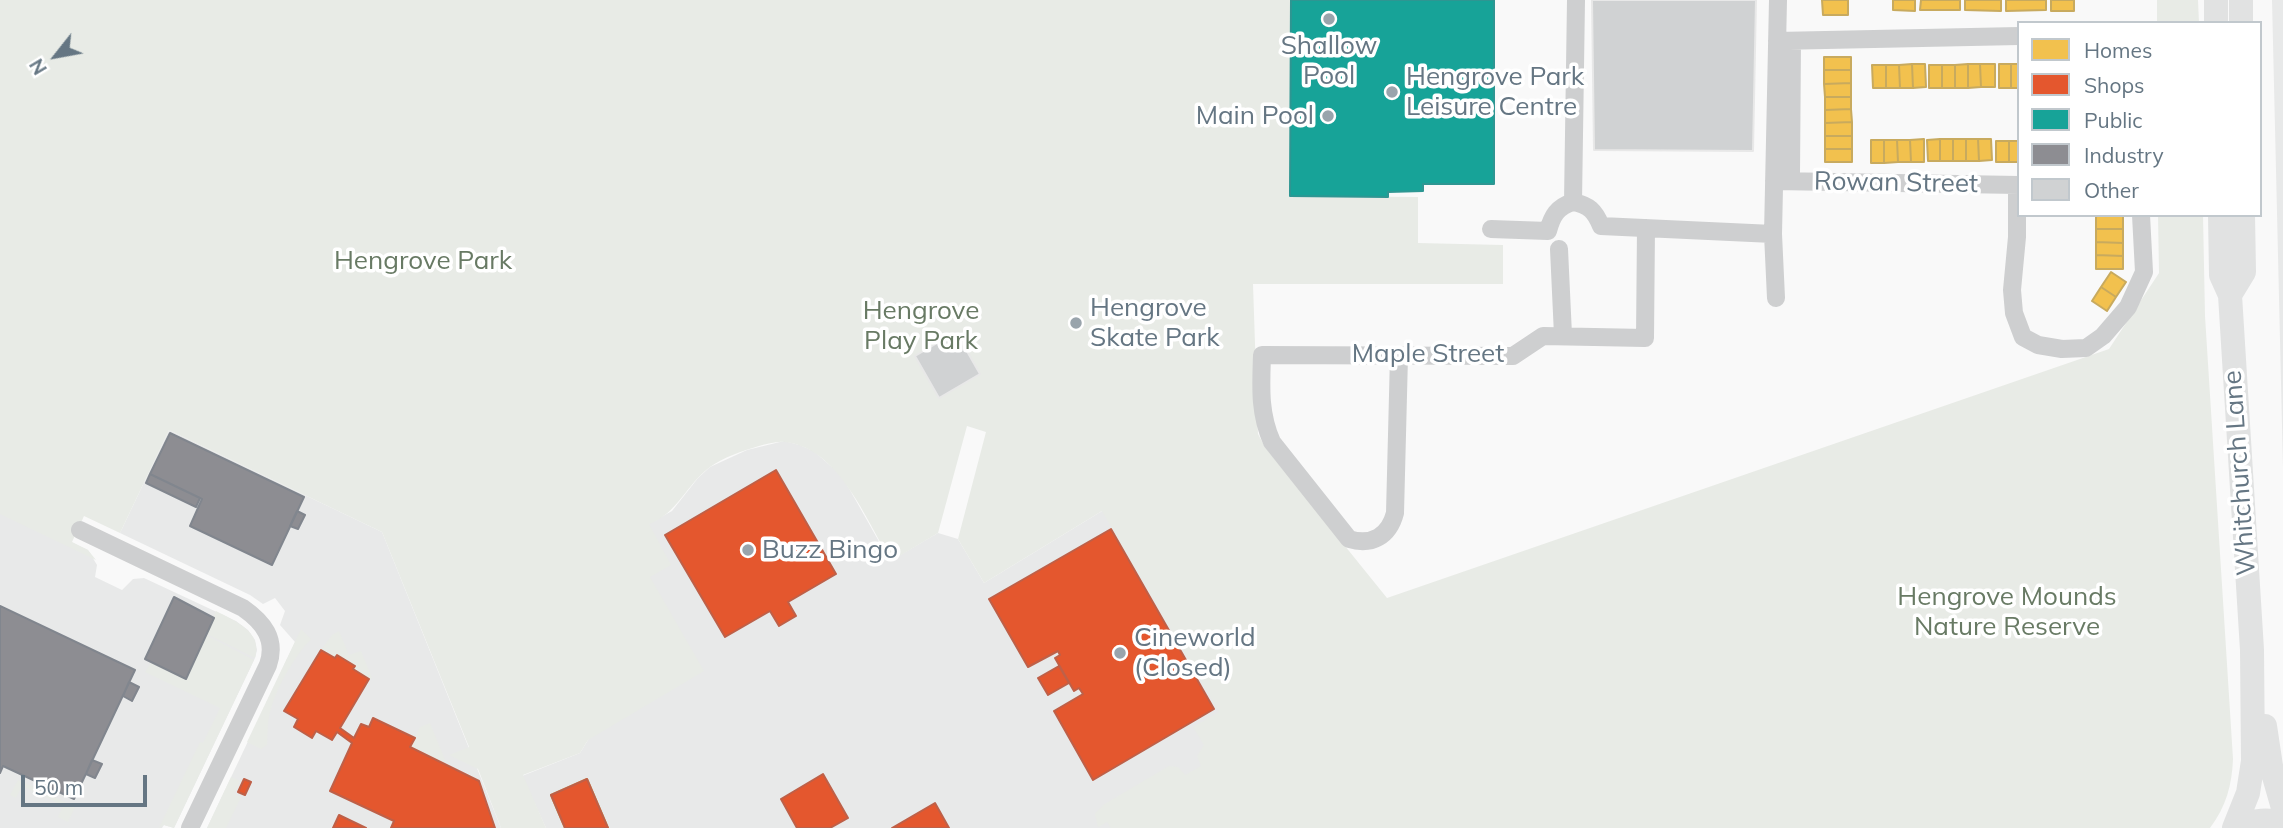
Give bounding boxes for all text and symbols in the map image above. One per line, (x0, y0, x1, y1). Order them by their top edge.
marker: Shallow Pool (1321, 11, 1337, 27)
north arrow (21, 21, 91, 91)
legend (2017, 21, 2262, 217)
place label: Shallow Pool (1281, 30, 1377, 92)
text: Homes (2084, 37, 2152, 63)
text: N (24, 54, 52, 79)
place label: Hengrove Park Leisure Centre (1406, 61, 1584, 122)
text: Shops (2084, 72, 2144, 98)
marker: Hengrove Park Leisure Centre (1384, 84, 1400, 100)
place label: Main Pool (1196, 100, 1314, 132)
text: Public (2084, 107, 2143, 133)
marker: Main Pool (1320, 108, 1336, 124)
text: Industry (2084, 142, 2164, 168)
street label: Rowan Street (1814, 166, 1978, 200)
text: Other (2084, 177, 2139, 203)
park label: Hengrove Park (334, 245, 512, 277)
place label: Hengrove Skate Park (1090, 292, 1220, 354)
park label: Hengrove Play Park (863, 295, 979, 356)
marker: Hengrove Skate Park (1068, 315, 1084, 331)
street label: Maple Street (1352, 338, 1504, 370)
street label: Whitchurch Lane (2217, 369, 2263, 577)
place label: Buzz Bingo (762, 534, 898, 566)
marker: Buzz Bingo (740, 542, 756, 558)
park label: Hengrove Mounds Nature Reserve (1897, 581, 2117, 642)
place label: Cineworld (Closed) (1134, 622, 1256, 684)
marker: Cineworld (Closed) (1112, 645, 1128, 661)
scale bar (24, 762, 150, 806)
text: 50 m (34, 774, 83, 800)

